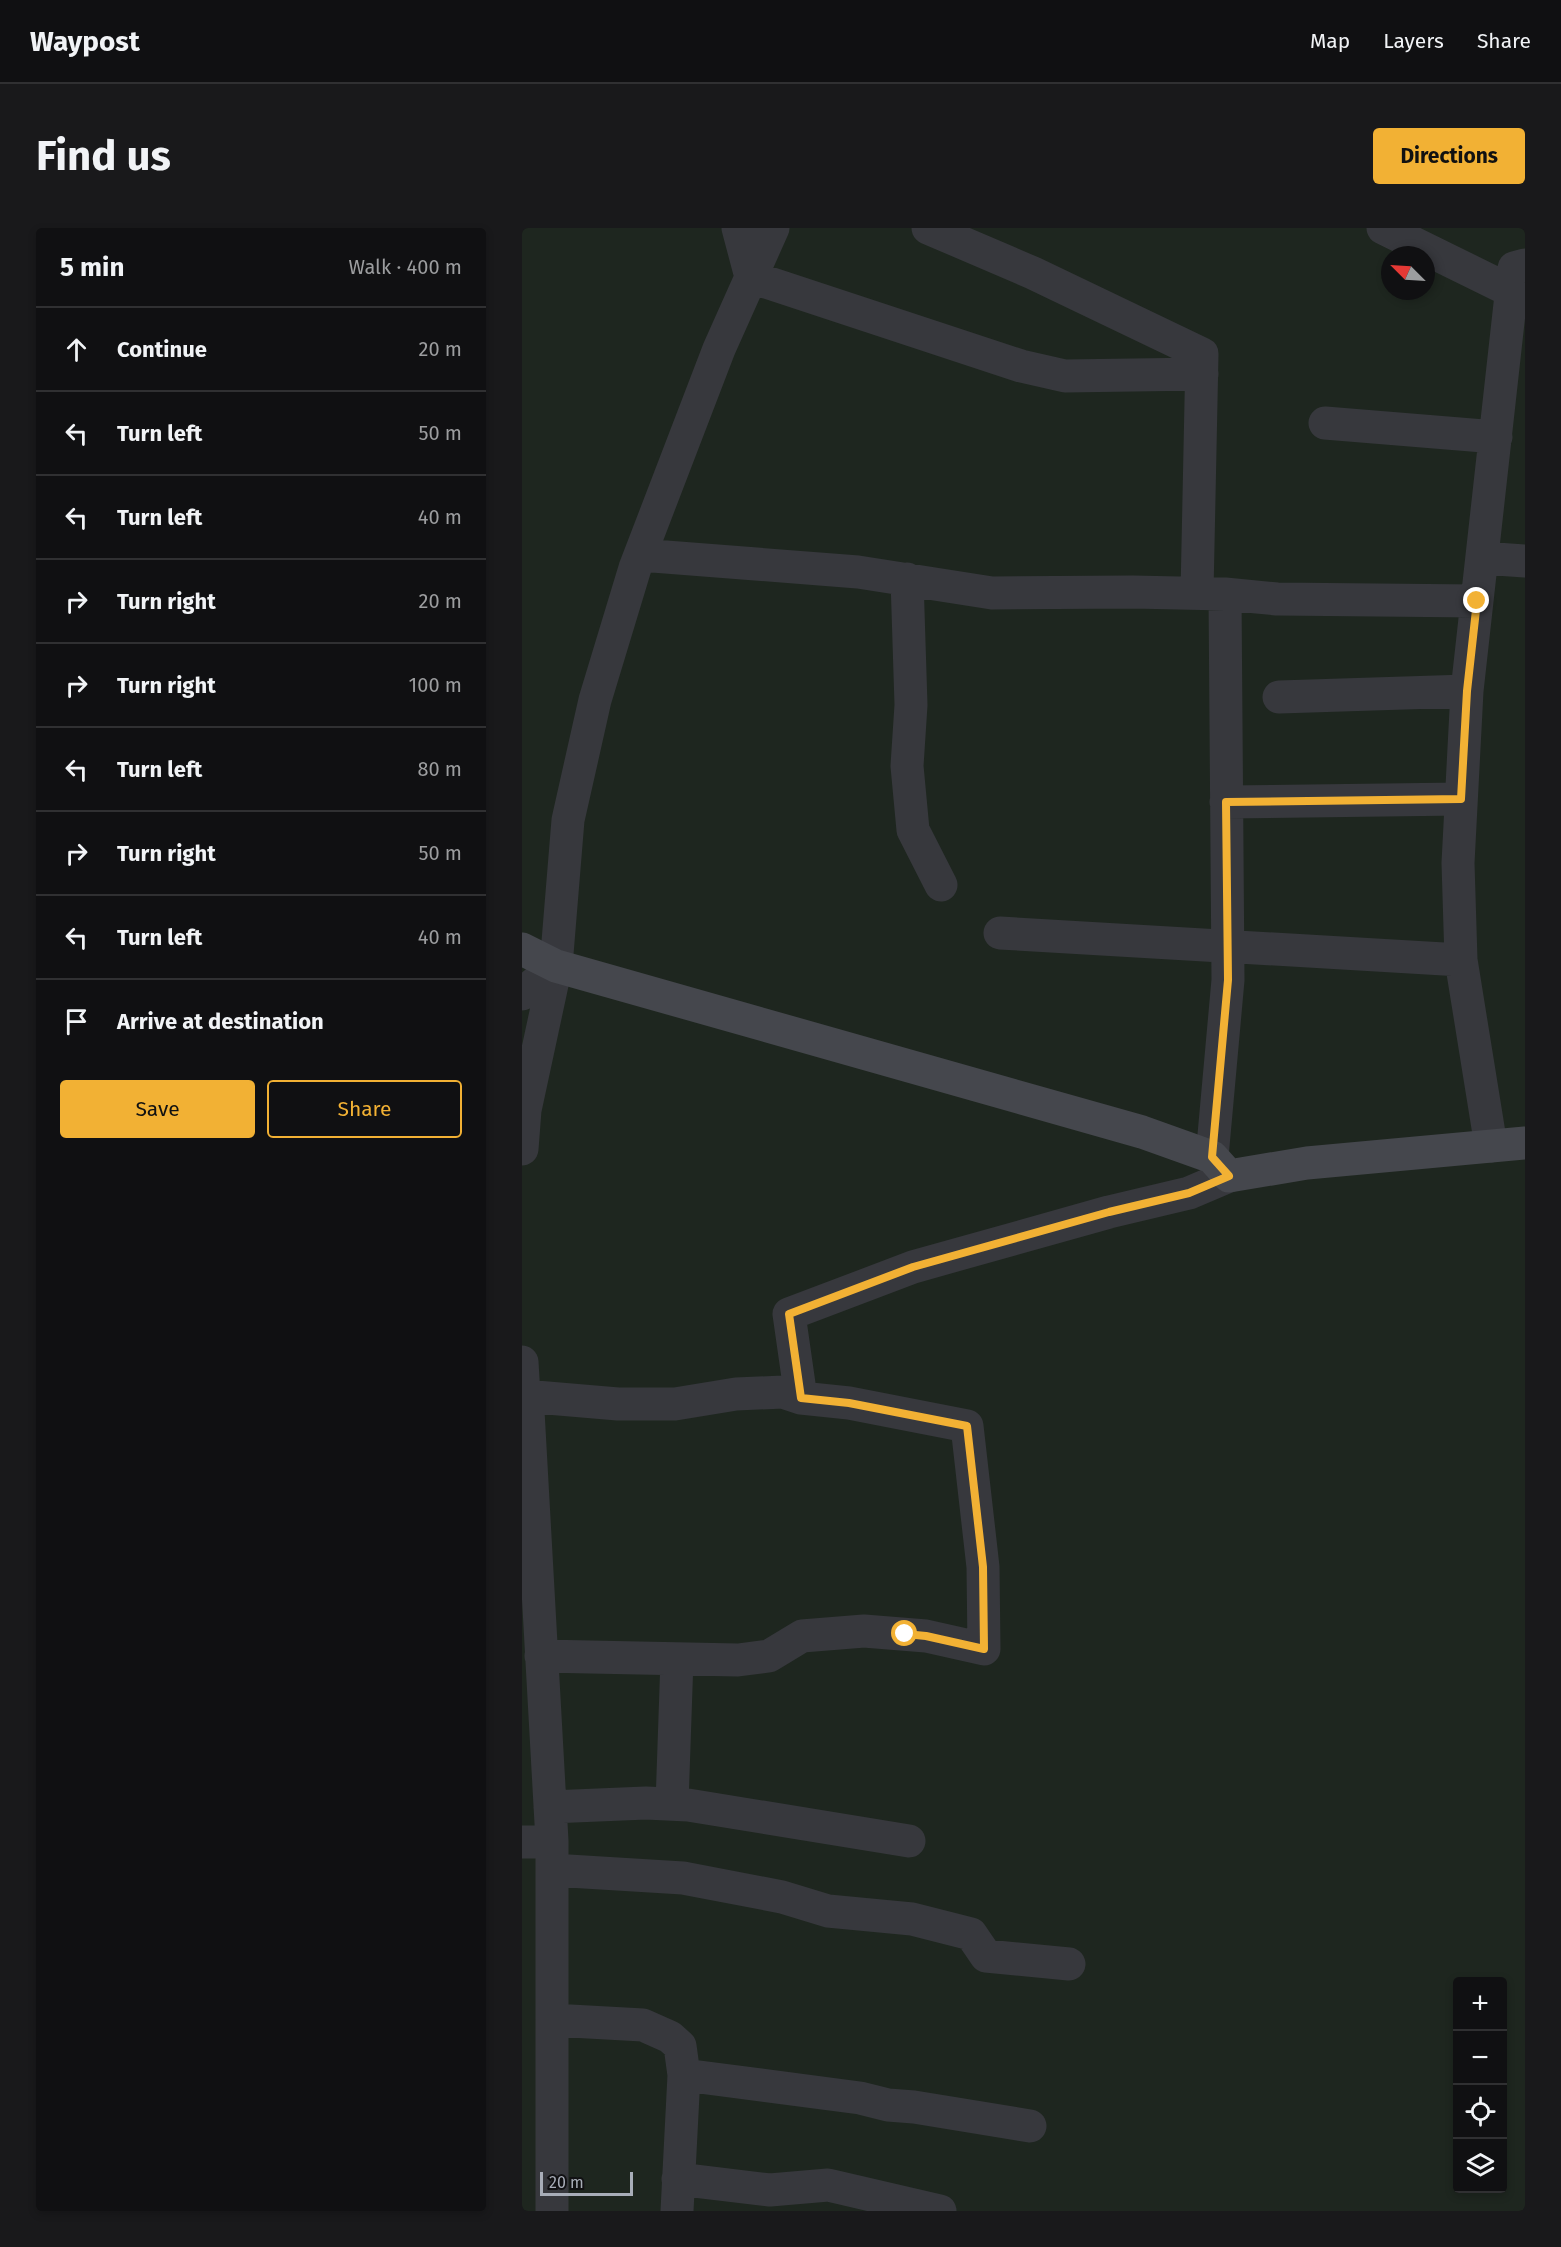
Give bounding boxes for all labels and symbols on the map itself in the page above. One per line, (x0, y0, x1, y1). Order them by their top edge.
north arrow (1381, 246, 1435, 300)
route end (1463, 587, 1489, 613)
route start (891, 1620, 917, 1646)
scale bar (540, 2169, 633, 2196)

